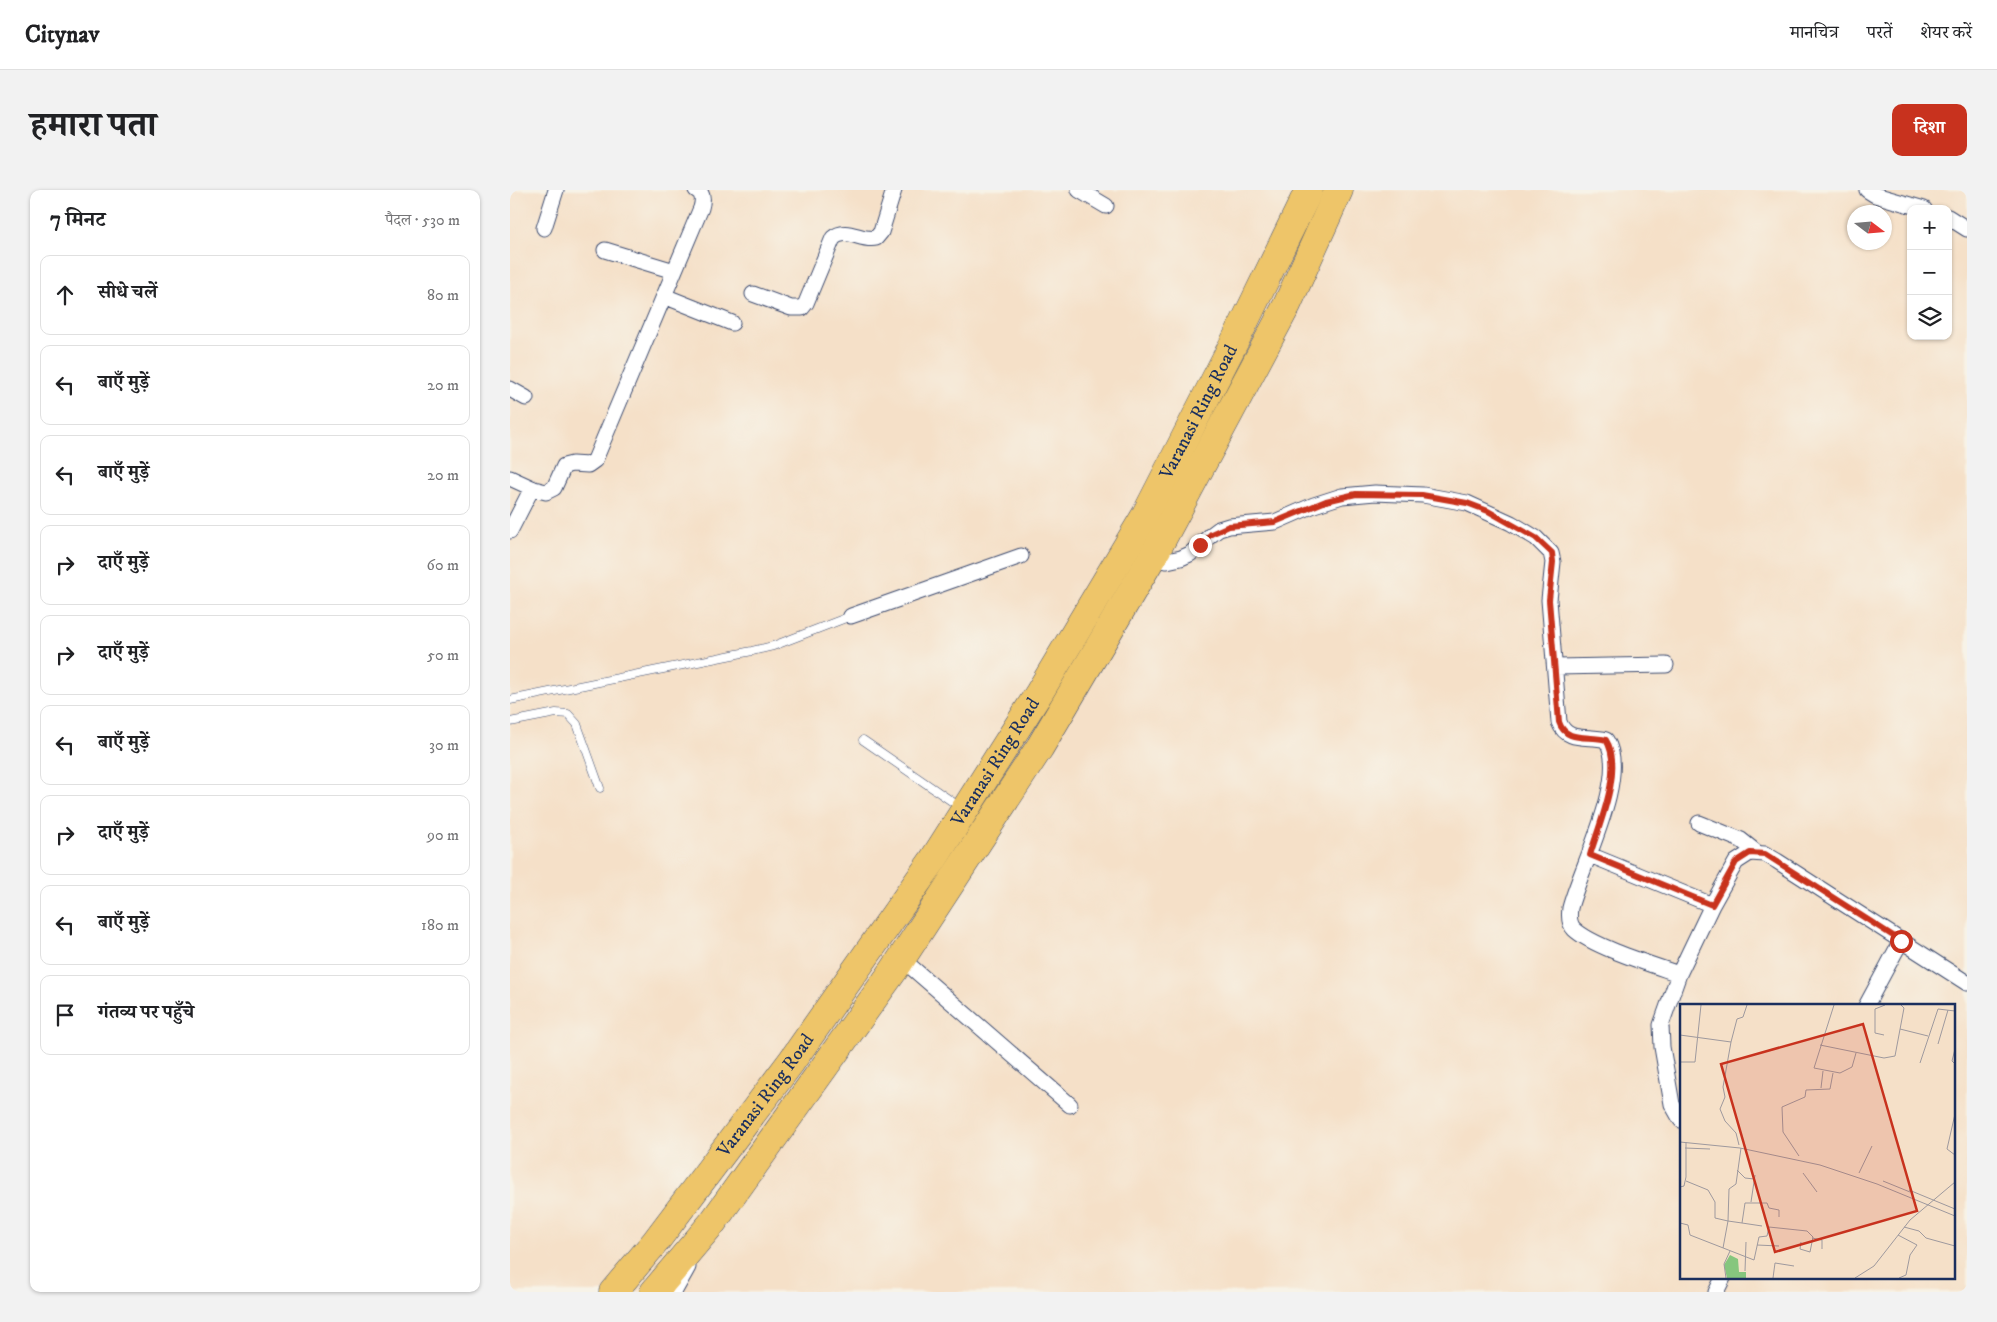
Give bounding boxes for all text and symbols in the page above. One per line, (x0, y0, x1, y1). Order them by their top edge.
text: Citynav (25, 20, 99, 50)
text: मानचित्र (1790, 22, 1839, 44)
text: परतें (1867, 22, 1892, 44)
text: शेयर करें (1920, 22, 1972, 44)
text: हमारा पता (30, 104, 157, 148)
button: दिशा (1892, 104, 1967, 156)
north arrow (1847, 205, 1892, 250)
map controls (1907, 205, 1952, 340)
button: + (1907, 205, 1952, 250)
text: 7 मिनट (50, 207, 105, 233)
text: पैदल · 530 m (385, 210, 460, 230)
button: − (1907, 250, 1952, 295)
icon: ahead (51, 281, 79, 309)
text: सीधे चलें (98, 281, 157, 304)
text: 80 m (427, 285, 459, 305)
button: layers (1907, 295, 1952, 340)
street label: Varanasi Ring Road (1154, 340, 1243, 484)
icon: left (51, 371, 79, 399)
text: बाएँ मुड़ें (98, 371, 149, 394)
text: 20 m (427, 375, 459, 395)
icon: left (51, 461, 79, 489)
text: बाएँ मुड़ें (98, 461, 149, 484)
text: 20 m (427, 465, 459, 485)
route end (1189, 534, 1212, 557)
icon: right (51, 551, 79, 579)
text: दाएँ मुड़ें (98, 551, 149, 574)
text: 60 m (427, 555, 459, 575)
icon: right (51, 641, 79, 669)
text: दाएँ मुड़ें (98, 641, 149, 664)
text: 50 m (427, 645, 459, 665)
street label: Varanasi Ring Road (945, 693, 1045, 831)
icon: left (51, 731, 79, 759)
text: बाएँ मुड़ें (98, 731, 149, 754)
text: 30 m (429, 735, 459, 755)
icon: right (51, 821, 79, 849)
text: दाएँ मुड़ें (98, 821, 149, 844)
text: 90 m (427, 825, 459, 845)
icon: left (51, 911, 79, 939)
text: बाएँ मुड़ें (98, 911, 149, 934)
text: 180 m (421, 915, 459, 935)
route start (1890, 930, 1913, 953)
icon: arrive (51, 1001, 79, 1029)
text: गंतव्य पर पहुँचे (98, 1001, 194, 1024)
inset map (1680, 1004, 1954, 1280)
street label: Varanasi Ring Road (712, 1029, 819, 1162)

